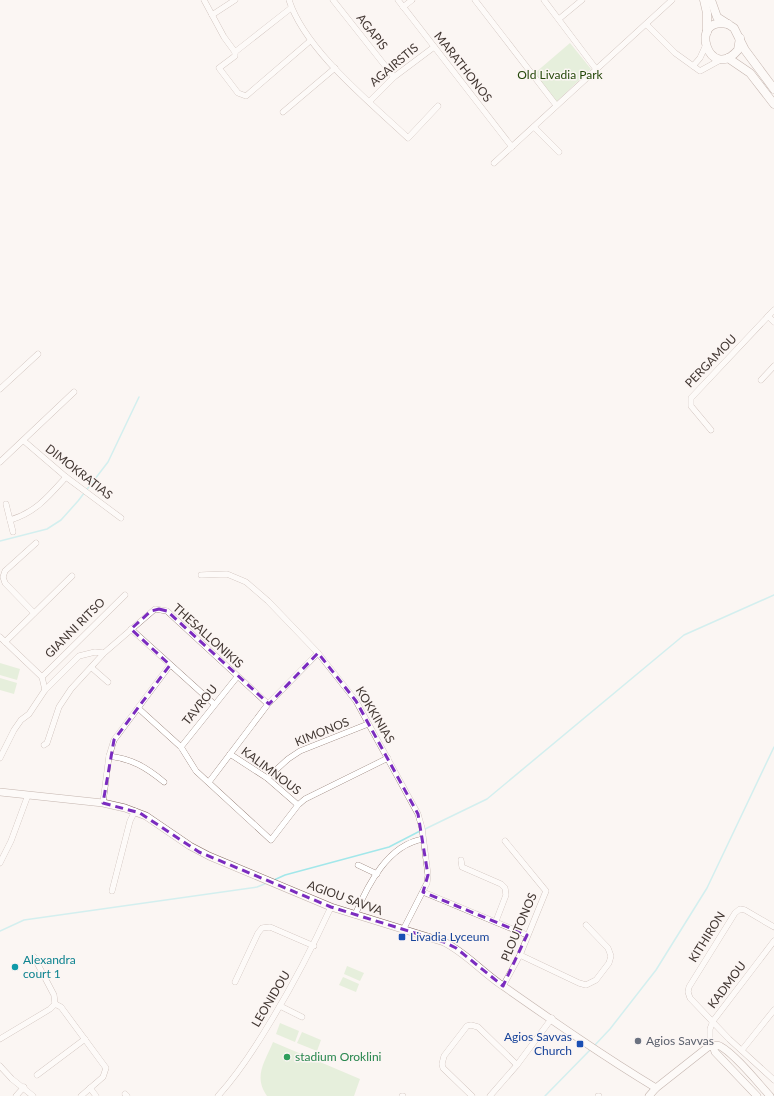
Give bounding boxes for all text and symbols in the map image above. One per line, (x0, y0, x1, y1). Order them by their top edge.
street label: AGAPIS (354, 11, 391, 53)
street label: MARATHONOS (431, 29, 496, 105)
street label: AGAIRSTIS (366, 40, 421, 89)
park label: Old Livadia Park (517, 67, 604, 82)
street label: PERGAMOU (682, 331, 740, 390)
street label: DIMOKRATIAS (43, 441, 116, 502)
street label: GIANNI RITSO (41, 594, 108, 661)
street label: THESALLONIKIS (170, 600, 247, 671)
street label: TAVROU (179, 681, 220, 728)
street label: KOKKINIAS (353, 684, 398, 746)
street label: KIMONOS (292, 714, 351, 749)
street label: KALIMNOUS (238, 743, 304, 798)
street label: AGIOU SAVVA (305, 877, 386, 918)
street label: PLOUTONOS (497, 890, 540, 963)
street label: KITHIRON (685, 909, 728, 965)
place label: Livadia Lyceum (410, 929, 489, 944)
marker: Livadia Lyceum (397, 932, 407, 942)
place label: Alexandra court 1 (23, 952, 76, 981)
street label: KADMOU (704, 958, 749, 1011)
marker: Alexandra court 1 (10, 962, 20, 972)
street label: LEONIDOU (248, 968, 293, 1029)
place label: Agios Savvas Church (504, 1029, 572, 1058)
place label: Agios Savvas (646, 1033, 714, 1048)
marker: Agios Savvas (633, 1036, 643, 1046)
marker: Agios Savvas Church (575, 1039, 585, 1049)
place label: stadium Oroklini (295, 1049, 382, 1064)
marker: stadium Oroklini (282, 1052, 292, 1062)

